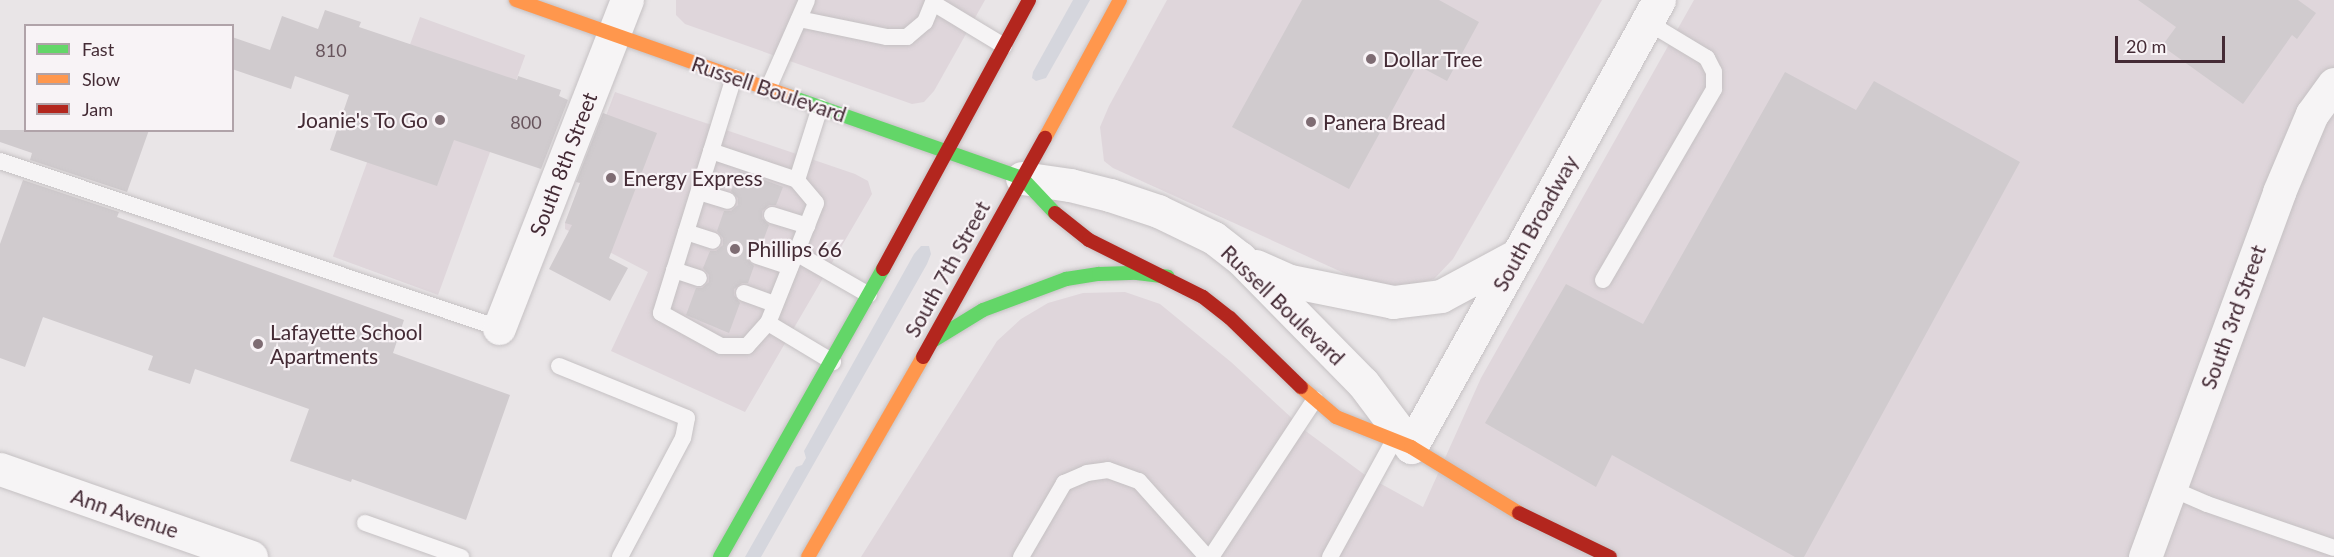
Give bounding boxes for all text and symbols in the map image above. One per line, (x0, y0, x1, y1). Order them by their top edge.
legend (24, 24, 234, 132)
scale bar (2118, 24, 2228, 62)
text: 20 m (2126, 35, 2166, 57)
text: Fast (82, 38, 114, 60)
house number: 810 (315, 39, 347, 61)
place label: Dollar Tree (1383, 46, 1484, 72)
street label: Russell Boulevard (688, 51, 850, 127)
marker: Dollar Tree (1364, 52, 1378, 66)
text: Slow (82, 68, 120, 90)
street label: South 8th Street (524, 89, 602, 239)
text: Jam (82, 98, 113, 120)
place label: Joanie's To Go (297, 107, 428, 133)
place label: Panera Bread (1323, 109, 1446, 135)
house number: 800 (510, 111, 542, 133)
marker: Joanie's To Go (433, 113, 447, 127)
marker: Panera Bread (1304, 115, 1318, 129)
street label: South Broadway (1487, 151, 1583, 295)
place label: Energy Express (623, 165, 763, 191)
marker: Energy Express (604, 171, 618, 185)
street label: South 7th Street (899, 197, 995, 341)
place label: Phillips 66 (747, 236, 842, 262)
street label: Russell Boulevard (1216, 240, 1350, 370)
marker: Phillips 66 (728, 242, 742, 256)
street label: South 3rd Street (2195, 242, 2271, 392)
place label: Lafayette School Apartments (270, 319, 423, 369)
marker: Lafayette School Apartments (251, 337, 265, 351)
street label: Ann Avenue (68, 483, 182, 543)

